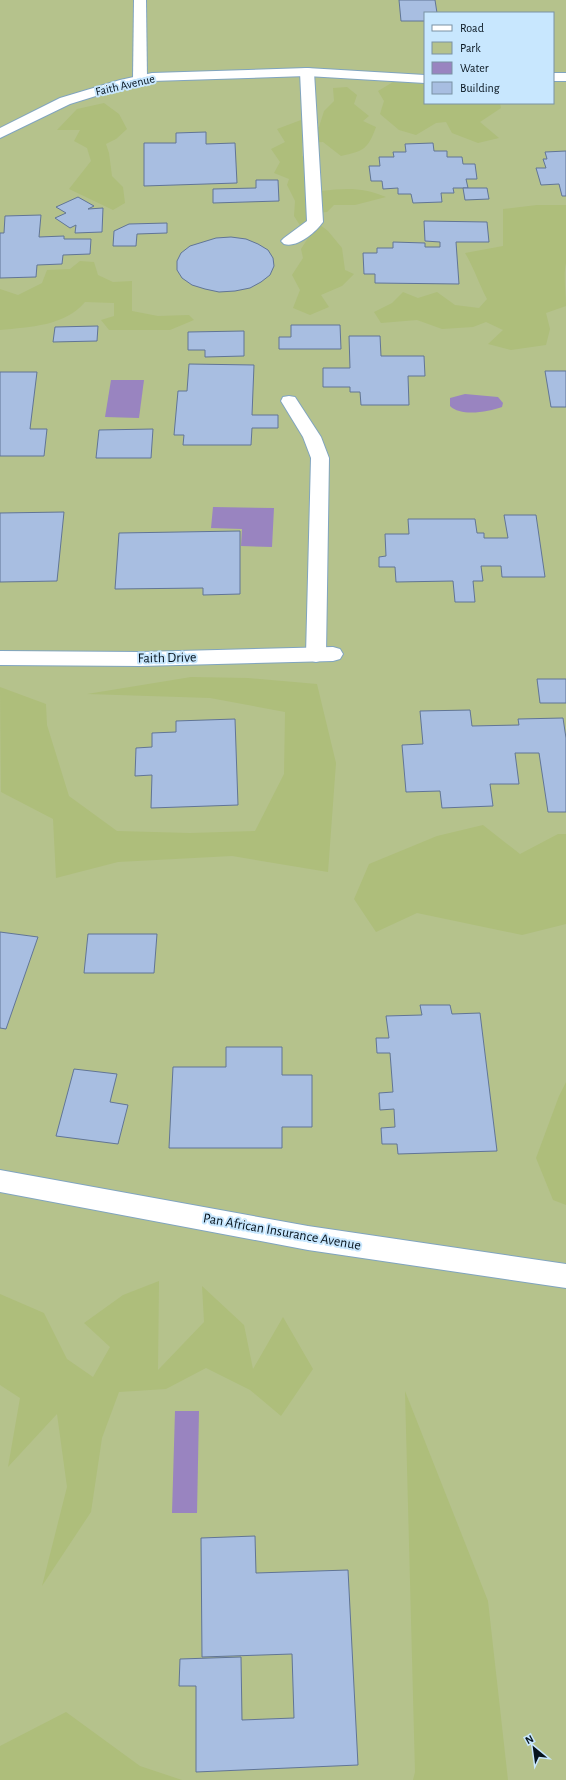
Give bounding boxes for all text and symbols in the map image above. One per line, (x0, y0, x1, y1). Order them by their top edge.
legend (424, 12, 554, 104)
text: Road (460, 22, 484, 34)
text: Park (460, 42, 481, 54)
text: Water (460, 62, 489, 74)
street label: Faith Avenue (94, 72, 156, 98)
text: Building (460, 82, 500, 94)
street label: Faith Drive (138, 650, 196, 666)
street label: Pan African Insurance Avenue (202, 1211, 362, 1253)
north arrow (514, 1728, 554, 1768)
text: N (523, 1733, 535, 1746)

